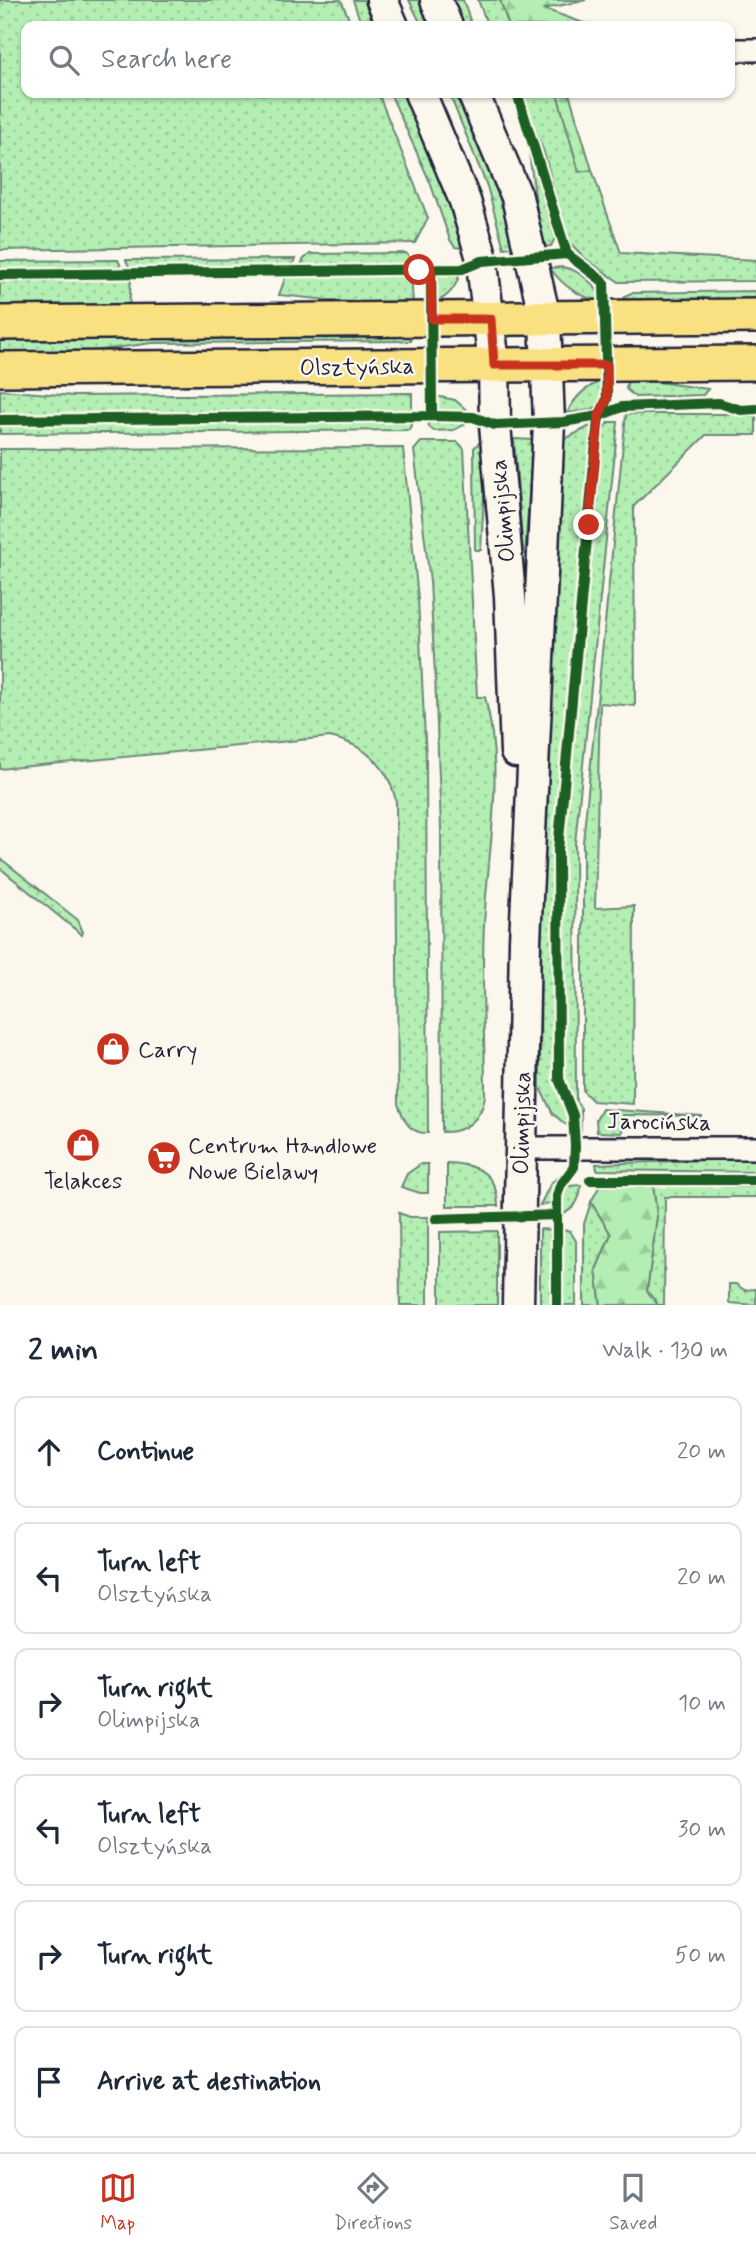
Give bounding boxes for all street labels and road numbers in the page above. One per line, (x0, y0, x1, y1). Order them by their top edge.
street label: Olsztyńska (299, 352, 415, 384)
street label: Olimpijska (485, 458, 523, 564)
street label: Olimpijska (507, 1071, 539, 1175)
street label: Jarocińska (606, 1107, 712, 1139)

